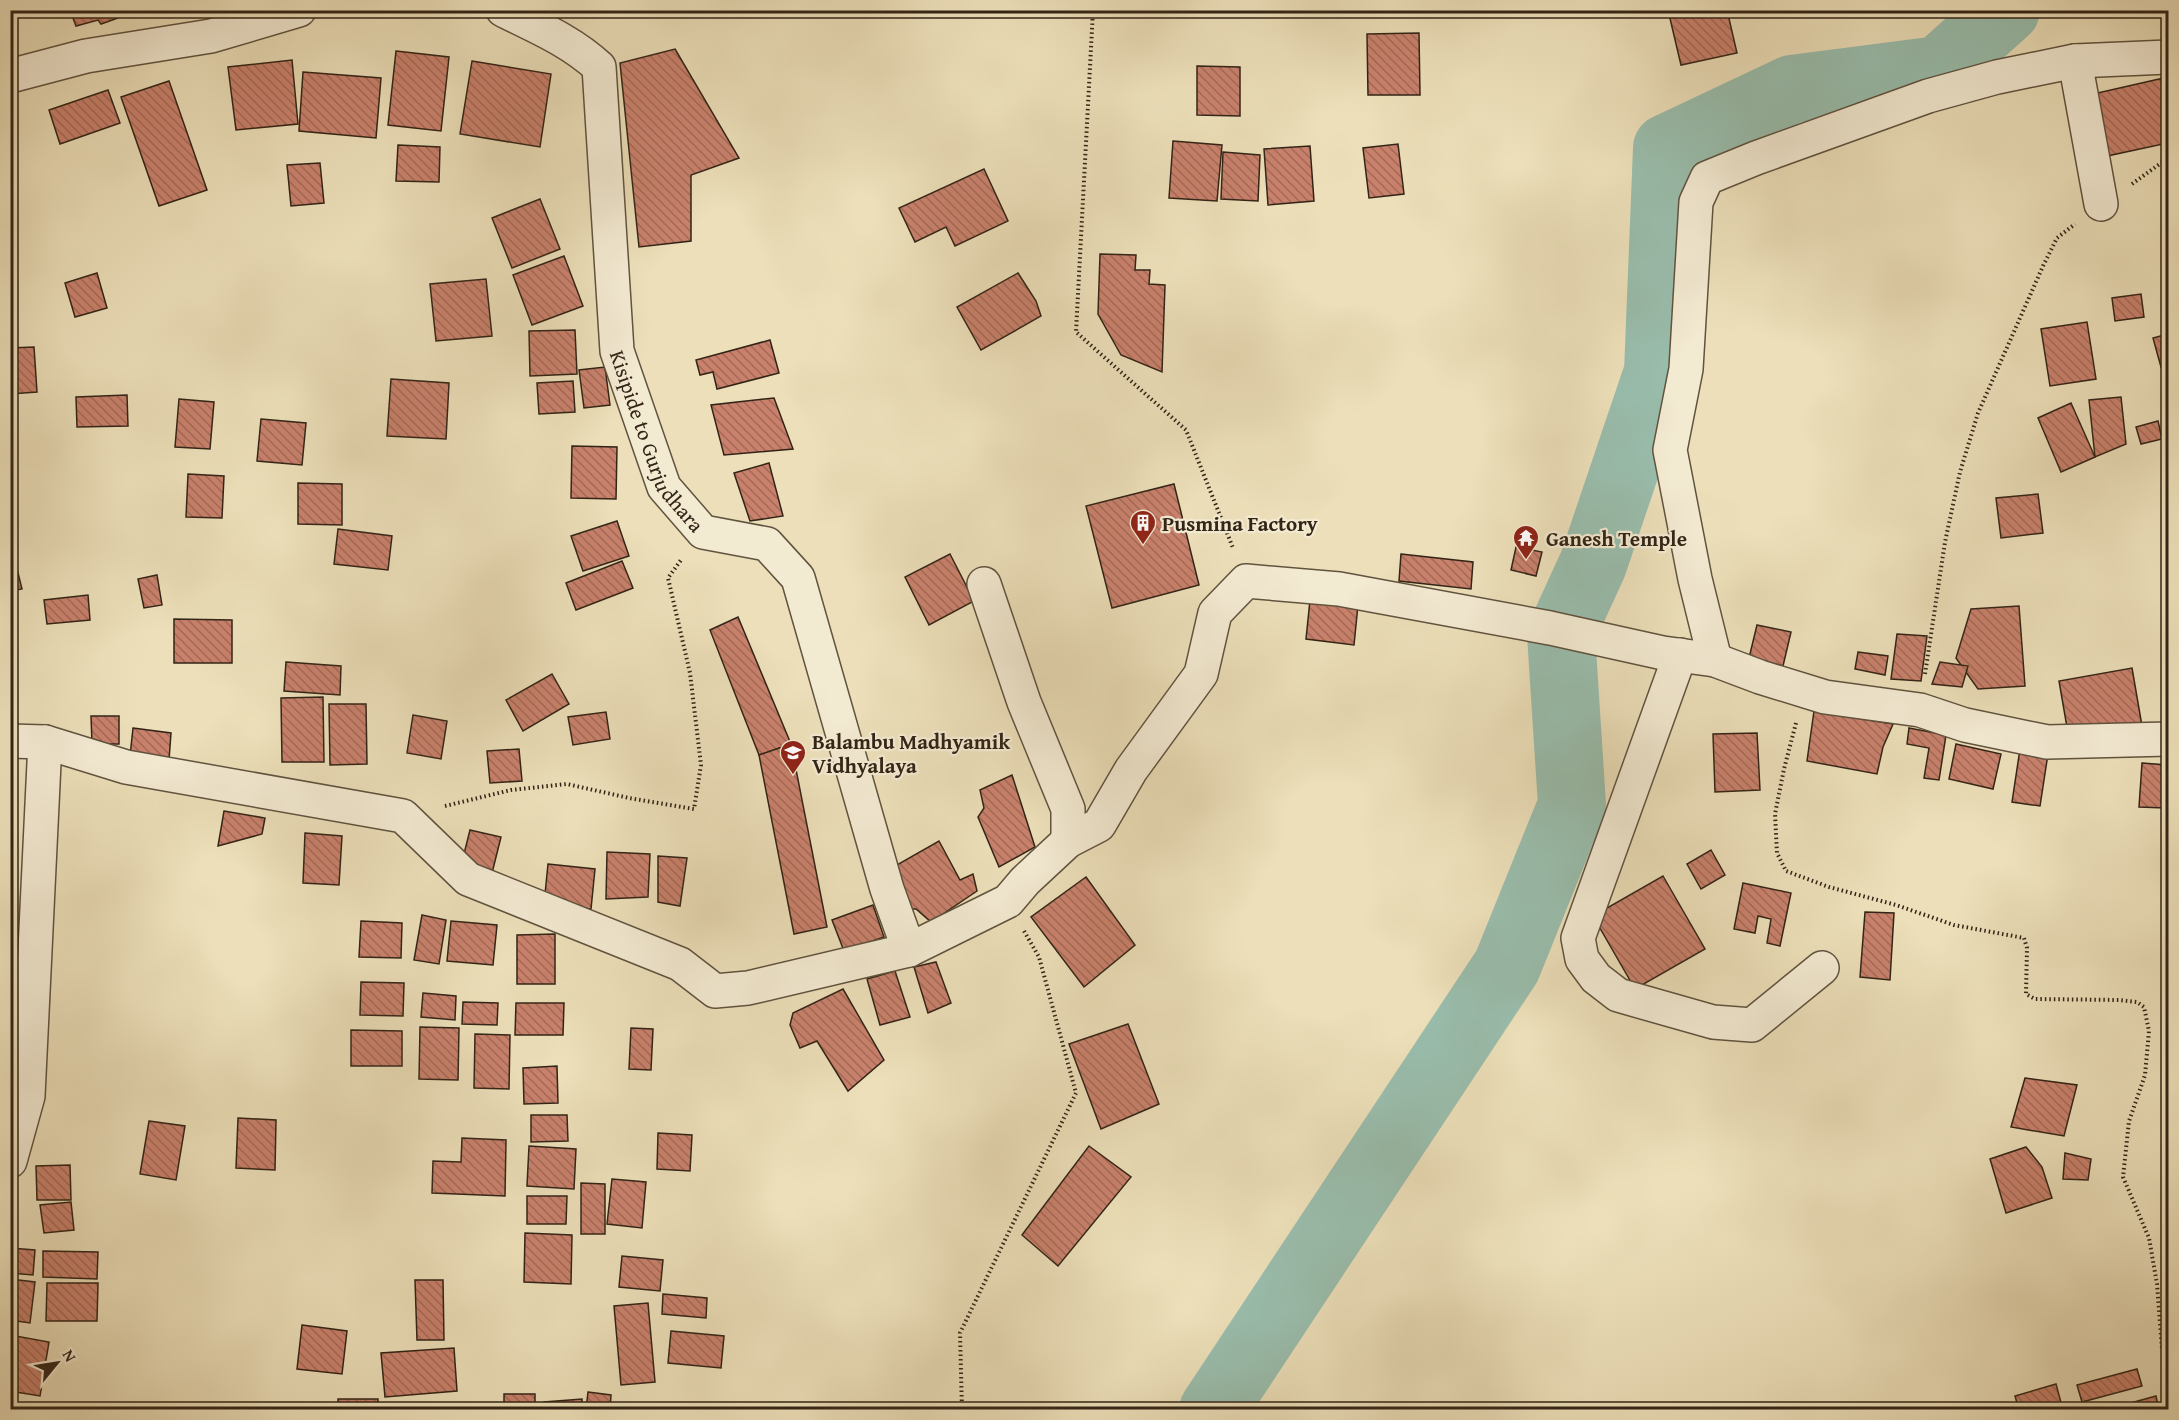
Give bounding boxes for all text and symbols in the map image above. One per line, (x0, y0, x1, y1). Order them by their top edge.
street label: Kisipide to Gurjudhara (602, 346, 712, 539)
building icon: Pusmina Factory (1128, 508, 1158, 546)
place label: Pusmina Factory (1162, 508, 1318, 539)
temple icon: Ganesh Temple (1511, 523, 1541, 561)
place label: Ganesh Temple (1546, 523, 1687, 554)
place label: Balambu Madhyamik Vidhyalaya (812, 726, 1011, 781)
school or university icon: Balambu Madhyamik Vidhyalaya (778, 738, 808, 776)
north arrow (27, 1333, 87, 1393)
text: N (57, 1345, 83, 1366)

